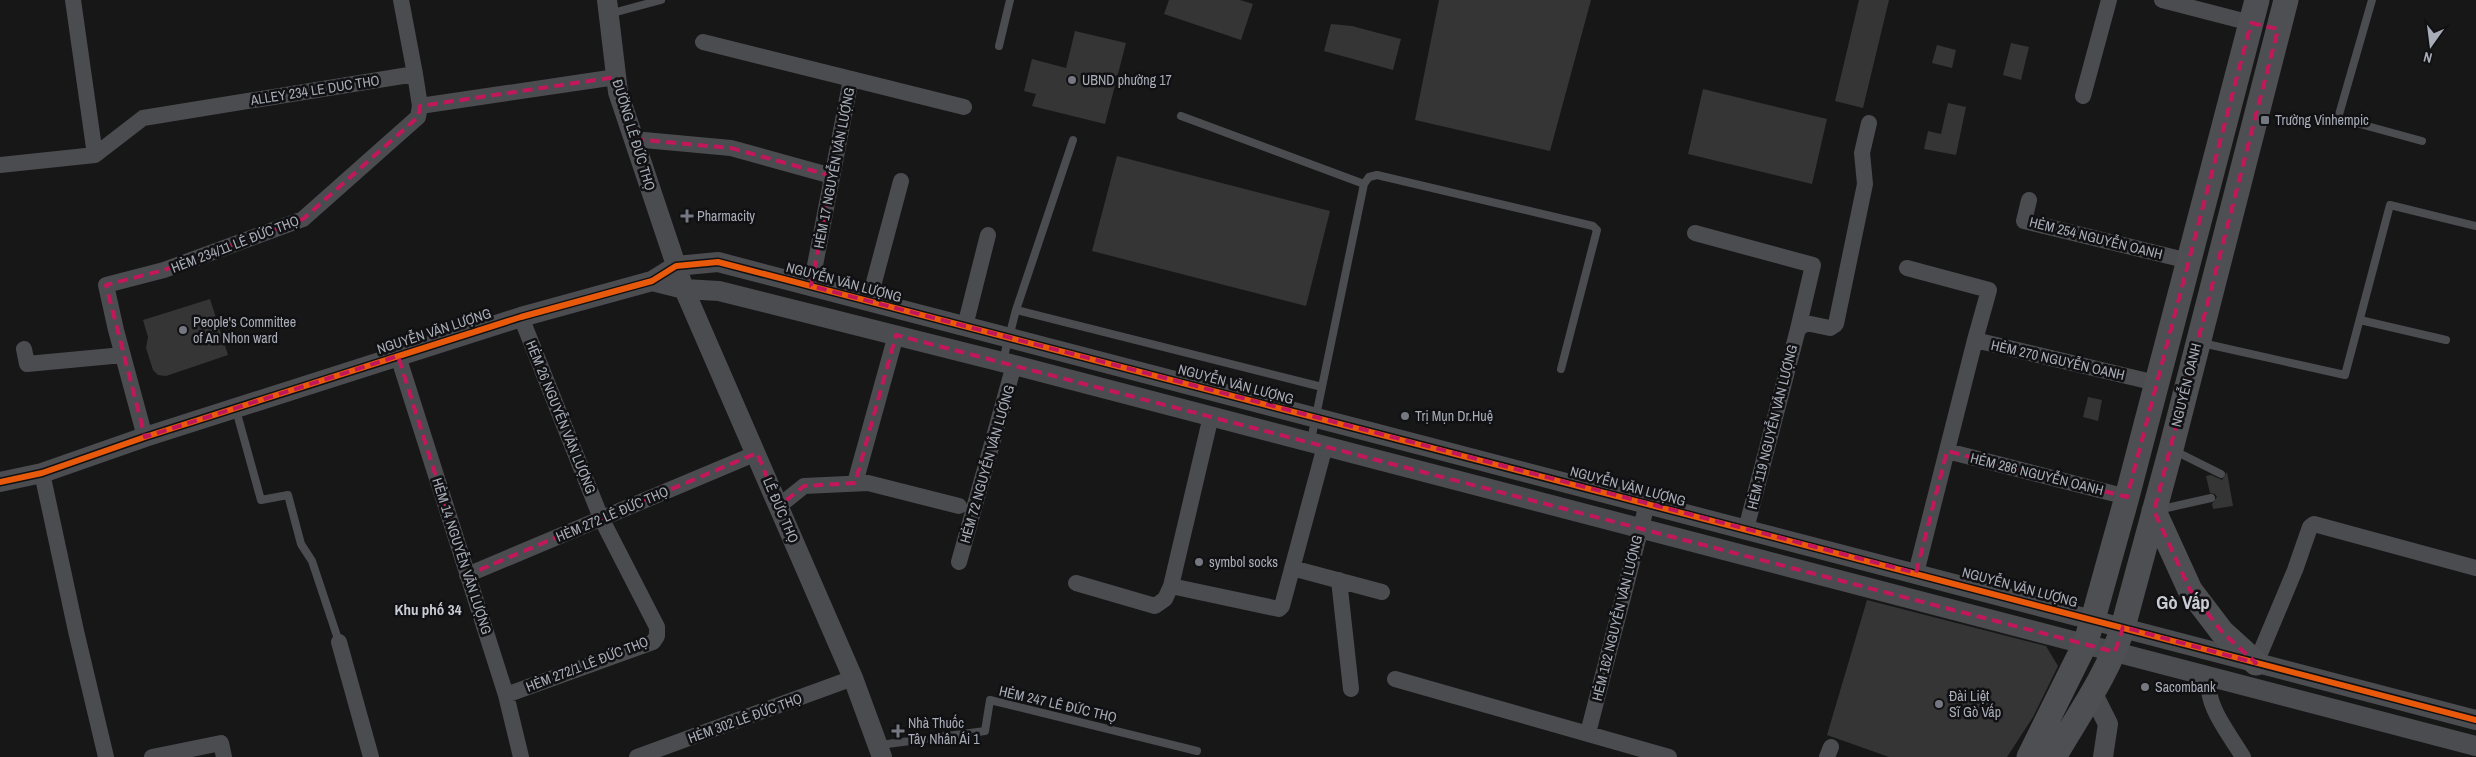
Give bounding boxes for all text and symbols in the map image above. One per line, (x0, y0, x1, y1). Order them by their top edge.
north arrow (2406, 20, 2456, 70)
text: N (2422, 48, 2434, 67)
street label: ALLEY 234 LE DUC THO (248, 71, 381, 109)
place label: UBND phường 17 (1082, 71, 1172, 89)
marker: UBND phường 17 (1066, 74, 1078, 86)
street label: ĐƯỜNG LÊ ĐỨC THỌ (609, 77, 659, 193)
street label: HẺM 17 NGUYỄN VĂN LƯỢNG (810, 86, 858, 250)
place label: Trường Vinhempic (2275, 111, 2369, 129)
marker: Trường Vinhempic (2259, 114, 2271, 126)
place label: Pharmacity (697, 207, 755, 225)
marker: Pharmacity (681, 210, 693, 222)
street label: HẺM 234/11 LÊ ĐỨC THỌ (169, 211, 302, 277)
street label: HẺM 254 NGUYỄN OANH (2028, 213, 2164, 263)
street label: NGUYỄN VĂN LƯỢNG (784, 258, 904, 306)
street label: NGUYỄN VĂN LƯỢNG (375, 304, 493, 358)
place label: People's Committee of An Nhon ward (193, 313, 296, 347)
marker: People's Committee of An Nhon ward (177, 324, 189, 336)
street label: HẺM 270 NGUYỄN OANH (1989, 336, 2127, 384)
street label: HẺM 26 NGUYỄN VĂN LƯỢNG (522, 338, 600, 496)
street label: NGUYỄN OANH (2167, 341, 2205, 429)
street label: HẺM 119 NGUYỄN VĂN LƯỢNG (1743, 343, 1801, 511)
street label: NGUYỄN VĂN LƯỢNG (1176, 360, 1296, 408)
street label: HẺM 72 NGUYỄN VĂN LƯỢNG (956, 383, 1018, 545)
place label: Trị Mụn Dr.Huệ (1415, 407, 1493, 425)
marker: Trị Mụn Dr.Huệ (1399, 410, 1411, 422)
street label: HẺM 286 NGUYỄN OANH (1969, 449, 2105, 499)
street label: NGUYỄN VĂN LƯỢNG (1568, 462, 1688, 510)
street label: HẺM 14 NGUYỄN VĂN LƯỢNG (428, 475, 496, 637)
street label: LÊ ĐỨC THỌ (759, 475, 803, 545)
street label: HẺM 272 LÊ ĐỨC THỌ (553, 482, 671, 546)
street label: HẺM 162 NGUYỄN VĂN LƯỢNG (1588, 533, 1646, 703)
place label: symbol socks (1209, 553, 1278, 571)
marker: symbol socks (1193, 556, 1205, 568)
street label: NGUYỄN VĂN LƯỢNG (1960, 563, 2080, 611)
district label: Gò Vấp (2156, 589, 2210, 615)
district label: Khu phố 34 (395, 599, 462, 620)
street label: HẺM 272/1 LÊ ĐỨC THỌ (523, 632, 651, 696)
place label: Sacombank (2155, 678, 2216, 696)
marker: Sacombank (2139, 681, 2151, 693)
street label: HẺM 247 LÊ ĐỨC THỌ (997, 682, 1119, 726)
place label: Đài Liệt Sĩ Gò Vấp (1949, 687, 2001, 721)
street label: HẺM 302 LÊ ĐỨC THỌ (685, 689, 805, 747)
marker: Đài Liệt Sĩ Gò Vấp (1933, 698, 1945, 710)
place label: Nhà Thuốc Tây Nhân Ái 1 (908, 714, 980, 748)
marker: Nhà Thuốc Tây Nhân Ái 1 (892, 725, 904, 737)

